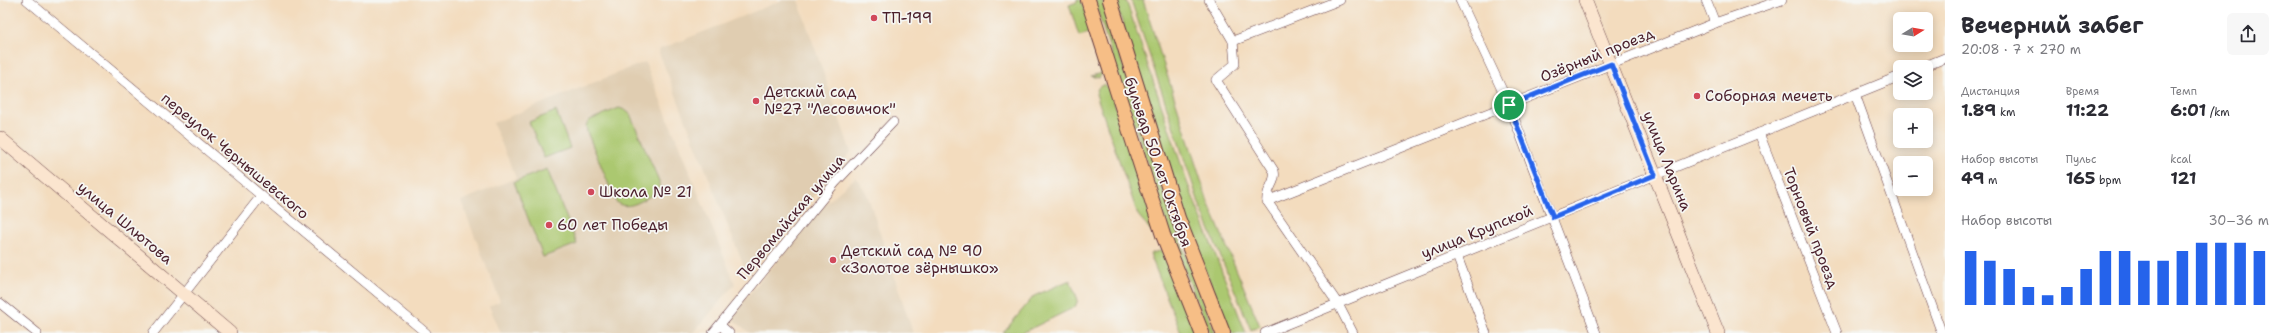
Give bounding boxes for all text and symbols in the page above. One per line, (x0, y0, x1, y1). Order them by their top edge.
place label: ТП-199 (882, 8, 932, 28)
text: Вечерний забег (1961, 11, 2143, 40)
north arrow (1893, 12, 1933, 52)
map controls (1893, 12, 1933, 196)
marker: ТП-199 (869, 13, 879, 23)
button: share (2227, 13, 2269, 55)
street label: Озёрный проезд (1537, 23, 1657, 87)
text: 20:08 · 7 × 270 m (1961, 41, 2081, 58)
button: layers (1893, 60, 1933, 100)
street label: бульвар 50 лет Октября (1119, 74, 1197, 250)
place label: Детский сад №27 "Лесовичок" (764, 82, 896, 119)
text: Дистанция (1961, 84, 2020, 99)
text: Время (2066, 84, 2099, 99)
text: Темп (2170, 84, 2197, 99)
place label: Cоборная мечеть (1705, 86, 1833, 106)
street label: переулок Чернышевского (157, 88, 313, 224)
pin (1492, 88, 1526, 122)
marker: Cоборная мечеть (1692, 91, 1702, 101)
icon: arrive (1498, 94, 1520, 116)
marker: Детский сад №27 "Лесовичок" (751, 96, 761, 106)
text: 1.89 (1961, 99, 1996, 121)
text: 11:22 (2066, 99, 2109, 121)
text: 6:01 (2170, 99, 2206, 121)
text: km (1996, 105, 2015, 120)
text: /km (2206, 105, 2230, 120)
street label: улица Ларина (1638, 108, 1696, 214)
button: + (1893, 108, 1933, 148)
street label: Первомайская улица (733, 150, 850, 284)
text: Набор высоты (1961, 152, 2038, 167)
text: Пульс (2066, 152, 2097, 167)
text: kcal (2170, 152, 2192, 167)
button: − (1893, 156, 1933, 196)
street label: Торновый проезд (1779, 165, 1843, 292)
text: 49 (1961, 167, 1984, 189)
text: 165 (2066, 167, 2095, 189)
text: 121 (2170, 167, 2196, 189)
text: m (1984, 173, 1998, 188)
text: bpm (2095, 173, 2121, 188)
street label: улица Шлютова (73, 177, 177, 269)
place label: Школа № 21 (599, 182, 692, 202)
marker: Школа № 21 (586, 187, 596, 197)
street label: улица Крупской (1418, 200, 1536, 264)
text: Набор высоты (1961, 212, 2052, 229)
text: 30–36 m (2208, 212, 2269, 229)
place label: 60 лет Победы (557, 215, 668, 235)
marker: 60 лет Победы (544, 220, 554, 230)
place label: Детский сад № 90 «Золотое зёрнышко» (841, 241, 999, 278)
marker: Детский сад № 90 «Золотое зёрнышко» (828, 255, 838, 265)

